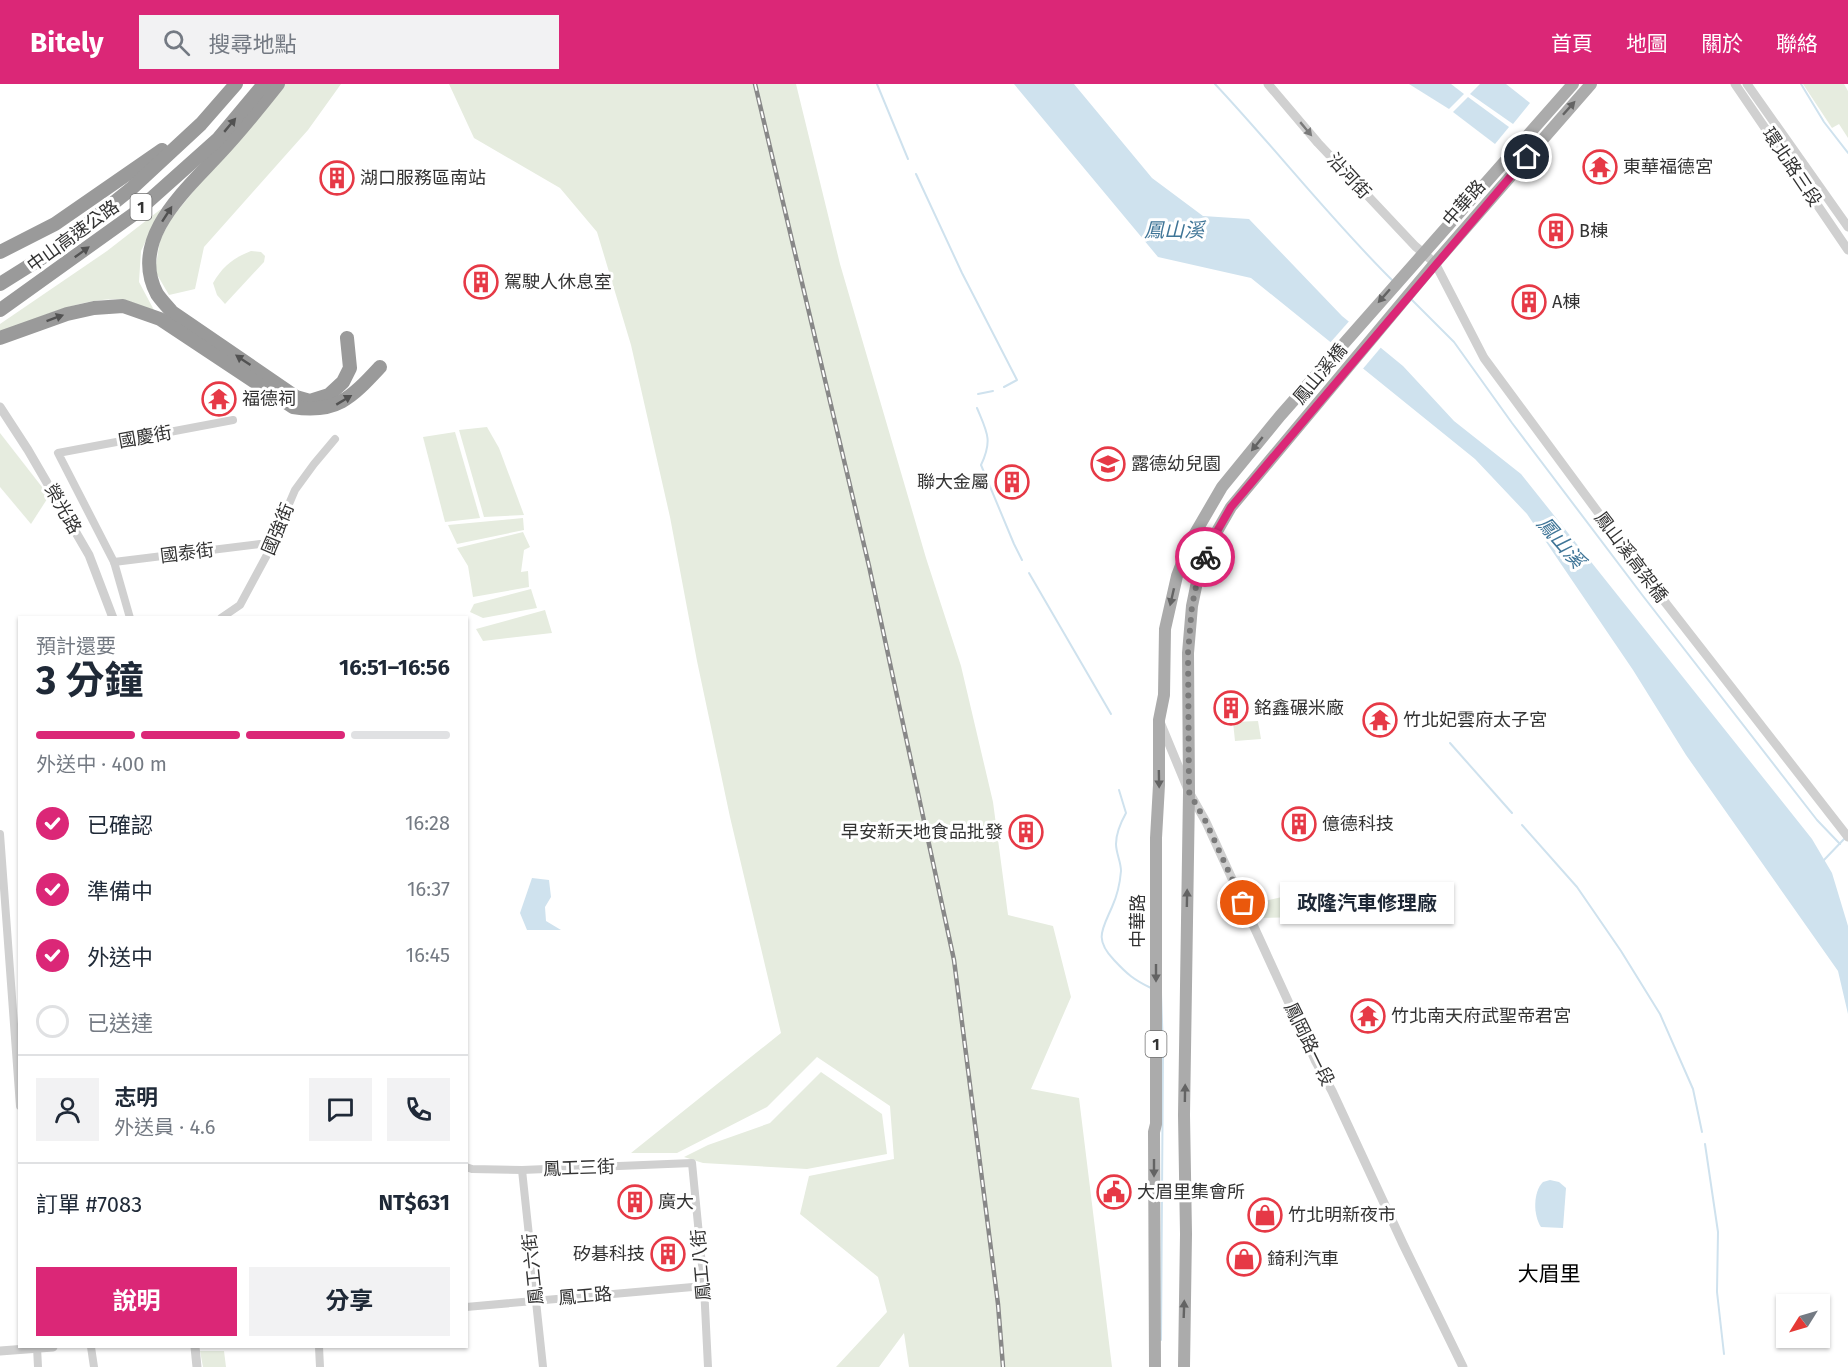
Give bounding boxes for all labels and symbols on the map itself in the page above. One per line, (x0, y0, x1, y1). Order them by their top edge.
one-way arrow (1562, 101, 1576, 115)
one-way arrow (223, 117, 236, 133)
one-way arrow (1299, 121, 1312, 136)
street label: 環北路三段 (1758, 124, 1826, 210)
pin (1501, 131, 1552, 182)
street label: 沿河街 (1323, 149, 1375, 203)
temple icon: 東華福德宮 (1582, 149, 1618, 185)
place label: 東華福德宮 (1623, 156, 1713, 178)
building icon: 湖口服務區南站 (319, 160, 355, 196)
place label: 湖口服務區南站 (360, 167, 486, 189)
street label: 中華路 (1438, 175, 1490, 231)
road number: 1 (130, 194, 152, 220)
street label: 中山高速公路 (23, 195, 123, 277)
one-way arrow (161, 206, 173, 222)
building icon: B棟 (1538, 213, 1574, 249)
water label: 鳳山溪 (1144, 218, 1207, 242)
place label: B棟 (1579, 220, 1608, 242)
one-way arrow (74, 246, 90, 258)
building icon: 駕駛人休息室 (463, 264, 499, 300)
place label: 駕駛人休息室 (504, 271, 612, 293)
building icon: A棟 (1511, 284, 1547, 320)
one-way arrow (1377, 289, 1391, 304)
place label: A棟 (1552, 291, 1580, 313)
one-way arrow (46, 313, 64, 323)
street label: 鳳山溪橋 (1288, 339, 1352, 409)
one-way arrow (236, 354, 252, 366)
temple icon: 福德祠 (201, 381, 237, 417)
place label: 福德祠 (242, 388, 296, 410)
one-way arrow (336, 394, 352, 405)
street label: 國慶街 (117, 421, 173, 453)
one-way arrow (1250, 436, 1263, 452)
school or university icon: 露德幼兒園 (1090, 446, 1126, 482)
place label: 露德幼兒園 (1131, 453, 1221, 475)
building icon: 聯大金屬 (994, 464, 1030, 500)
place label: 聯大金屬 (917, 471, 989, 493)
street label: 榮光路 (40, 480, 86, 538)
street label: 國強街 (257, 500, 299, 558)
street label: 鳳山溪高架橋 (1590, 507, 1672, 607)
water label: 鳳山溪 (1532, 511, 1592, 575)
courier (1175, 527, 1235, 587)
street label: 國泰街 (159, 539, 215, 567)
one-way arrow (1167, 588, 1176, 607)
building icon: 銘鑫碾米廠 (1213, 690, 1249, 726)
place label: 銘鑫碾米廠 (1254, 697, 1344, 719)
temple icon: 竹北妃雲府太子宮 (1362, 702, 1398, 738)
place label: 竹北妃雲府太子宮 (1403, 709, 1547, 731)
one-way arrow (1154, 769, 1164, 788)
building icon: 億德科技 (1281, 806, 1317, 842)
place label: 億德科技 (1322, 813, 1394, 835)
building icon: 早安新天地食品批發 (1008, 814, 1044, 850)
place label: 早安新天地食品批發 (841, 821, 1003, 843)
pin (1217, 877, 1268, 928)
callout: 政隆汽車修理廠 (1279, 882, 1453, 924)
one-way arrow (1183, 888, 1192, 907)
street label: 中華路 (1127, 894, 1149, 948)
one-way arrow (1151, 964, 1161, 983)
temple icon: 竹北南天府武聖帝君宮 (1350, 998, 1386, 1034)
street label: 鳳岡路一段 (1279, 999, 1339, 1089)
place label: 竹北南天府武聖帝君宮 (1391, 1005, 1571, 1027)
road number: 1 (1146, 1031, 1166, 1057)
one-way arrow (1180, 1083, 1190, 1102)
street label: 鳳工三街 (543, 1156, 615, 1180)
one-way arrow (1149, 1159, 1159, 1178)
public building icon: 大眉里集會所 (1096, 1174, 1132, 1210)
place label: 大眉里集會所 (1137, 1181, 1245, 1203)
building icon: 廣大 (617, 1184, 653, 1220)
place label: 廣大 (658, 1191, 694, 1213)
shop icon: 竹北明新夜市 (1247, 1197, 1283, 1233)
place label: 竹北明新夜市 (1288, 1204, 1396, 1226)
street label: 鳳工八街 (687, 1228, 715, 1302)
street label: 鳳工六街 (518, 1232, 548, 1306)
building icon: 矽碁科技 (650, 1236, 686, 1272)
shop icon: 錡利汽車 (1226, 1241, 1262, 1277)
place label: 矽碁科技 (573, 1243, 645, 1265)
place label: 錡利汽車 (1267, 1248, 1339, 1270)
district label: 大眉里 (1518, 1261, 1581, 1287)
street label: 鳳工路 (557, 1283, 613, 1309)
north arrow (1776, 1294, 1830, 1348)
one-way arrow (1179, 1299, 1188, 1318)

